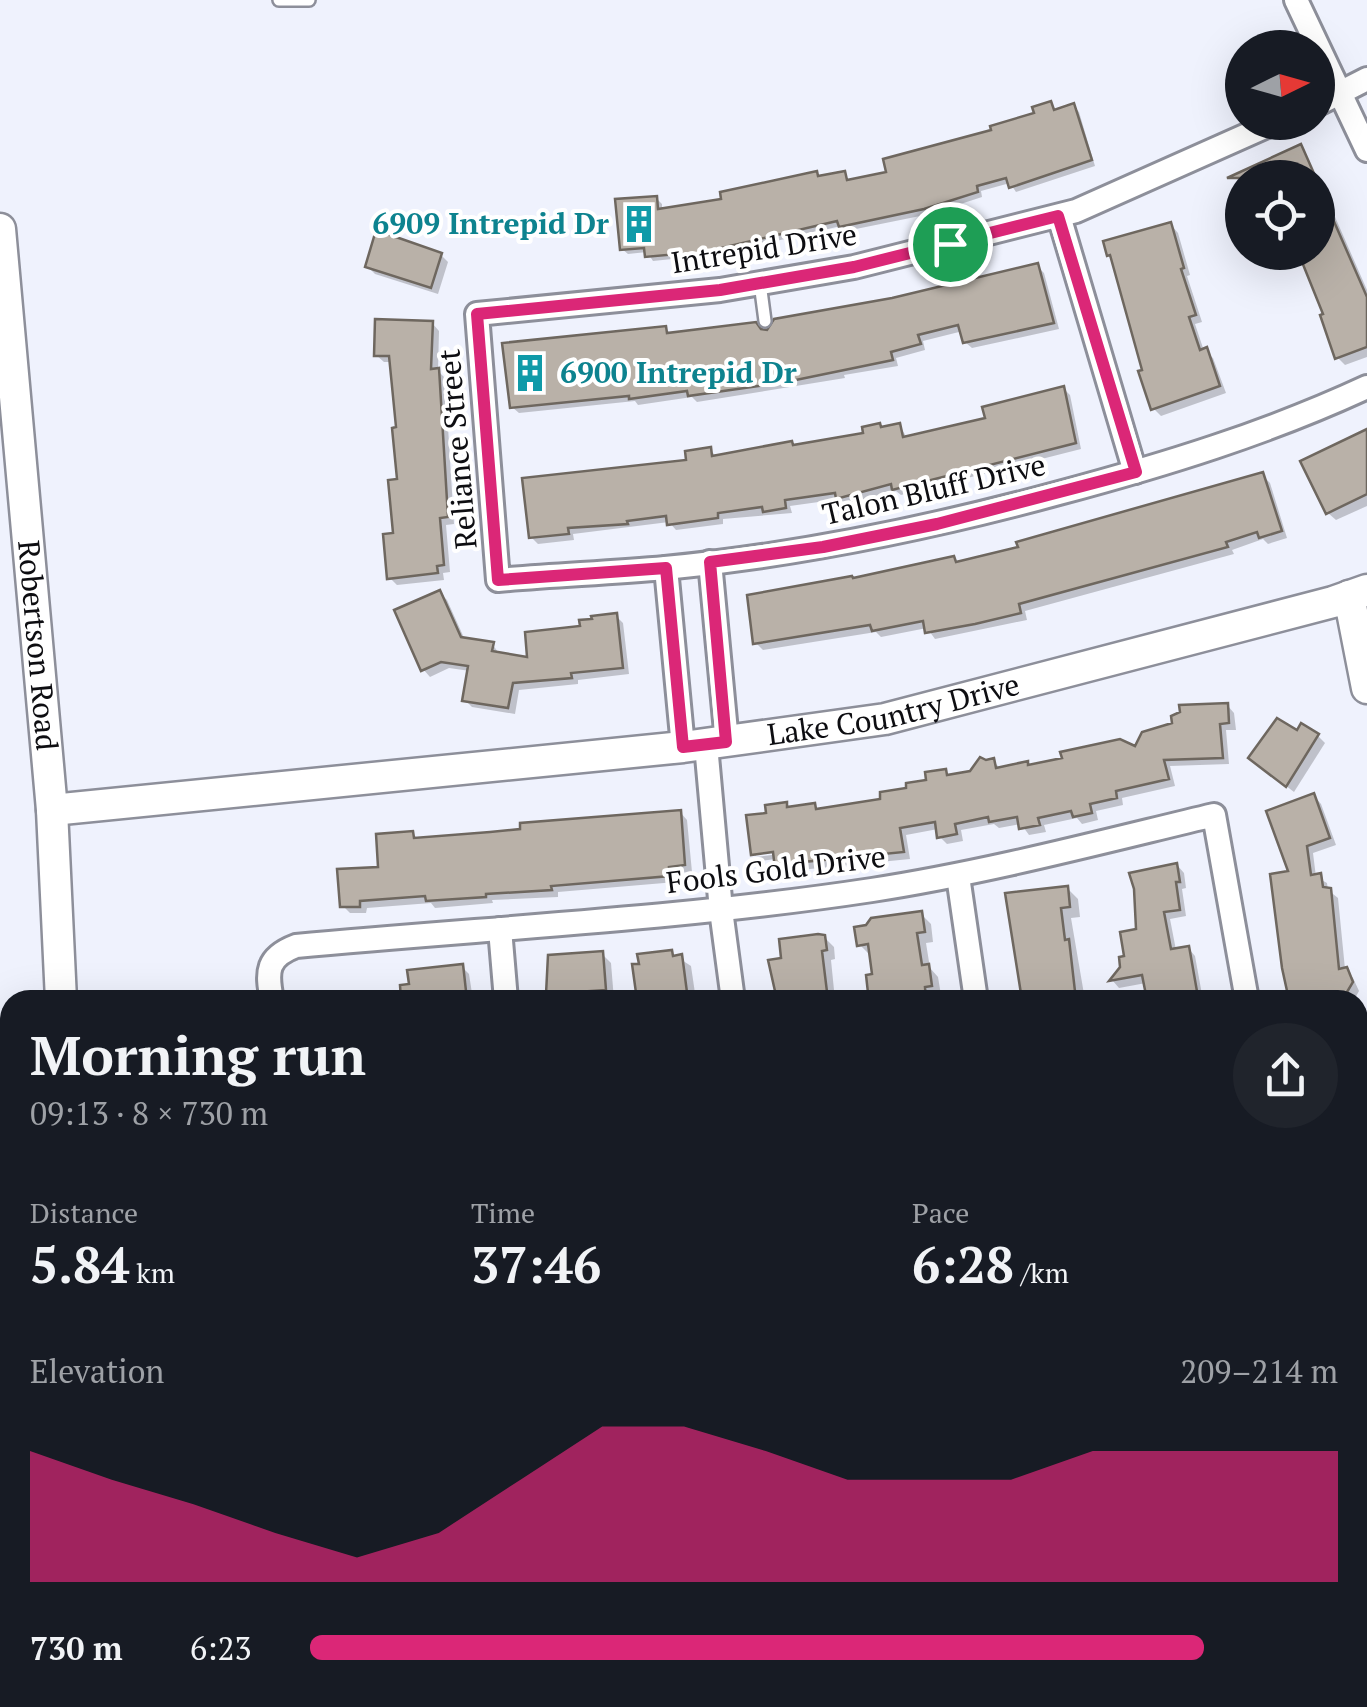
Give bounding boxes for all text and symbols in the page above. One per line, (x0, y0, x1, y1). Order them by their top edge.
north arrow (1225, 30, 1335, 140)
map controls (1225, 30, 1335, 270)
button: locate (1225, 160, 1335, 270)
pin (908, 202, 993, 287)
place label: 6909 Intrepid Dr (372, 203, 609, 243)
building icon: 6909 Intrepid Dr (618, 203, 660, 245)
street label: Intrepid Drive (668, 214, 860, 282)
icon: arrive (923, 217, 978, 272)
street label: Reliance Street (428, 347, 486, 551)
building icon: 6900 Intrepid Dr (509, 352, 551, 394)
place label: 6900 Intrepid Dr (560, 352, 797, 392)
street label: Talon Bluff Drive (818, 444, 1049, 534)
street label: Robertson Road (9, 538, 68, 752)
street label: Lake Country Drive (765, 664, 1024, 754)
street label: Fools Gold Drive (664, 836, 888, 902)
text: Morning run (30, 1018, 366, 1091)
button: share (1233, 1023, 1338, 1128)
text: 09:13 · 8 × 730 m (30, 1092, 268, 1134)
text: Distance (30, 1194, 138, 1231)
text: Time (471, 1194, 535, 1231)
text: Pace (912, 1194, 969, 1231)
text: 5.84 (30, 1231, 130, 1297)
text: 37:46 (471, 1231, 601, 1297)
text: 6:28 (912, 1231, 1014, 1297)
text: km (130, 1254, 175, 1291)
text: /km (1014, 1254, 1069, 1291)
text: Elevation (30, 1350, 164, 1392)
text: 209–214 m (1180, 1350, 1338, 1392)
text: 730 m (30, 1627, 122, 1669)
text: 6:23 (190, 1627, 252, 1669)

